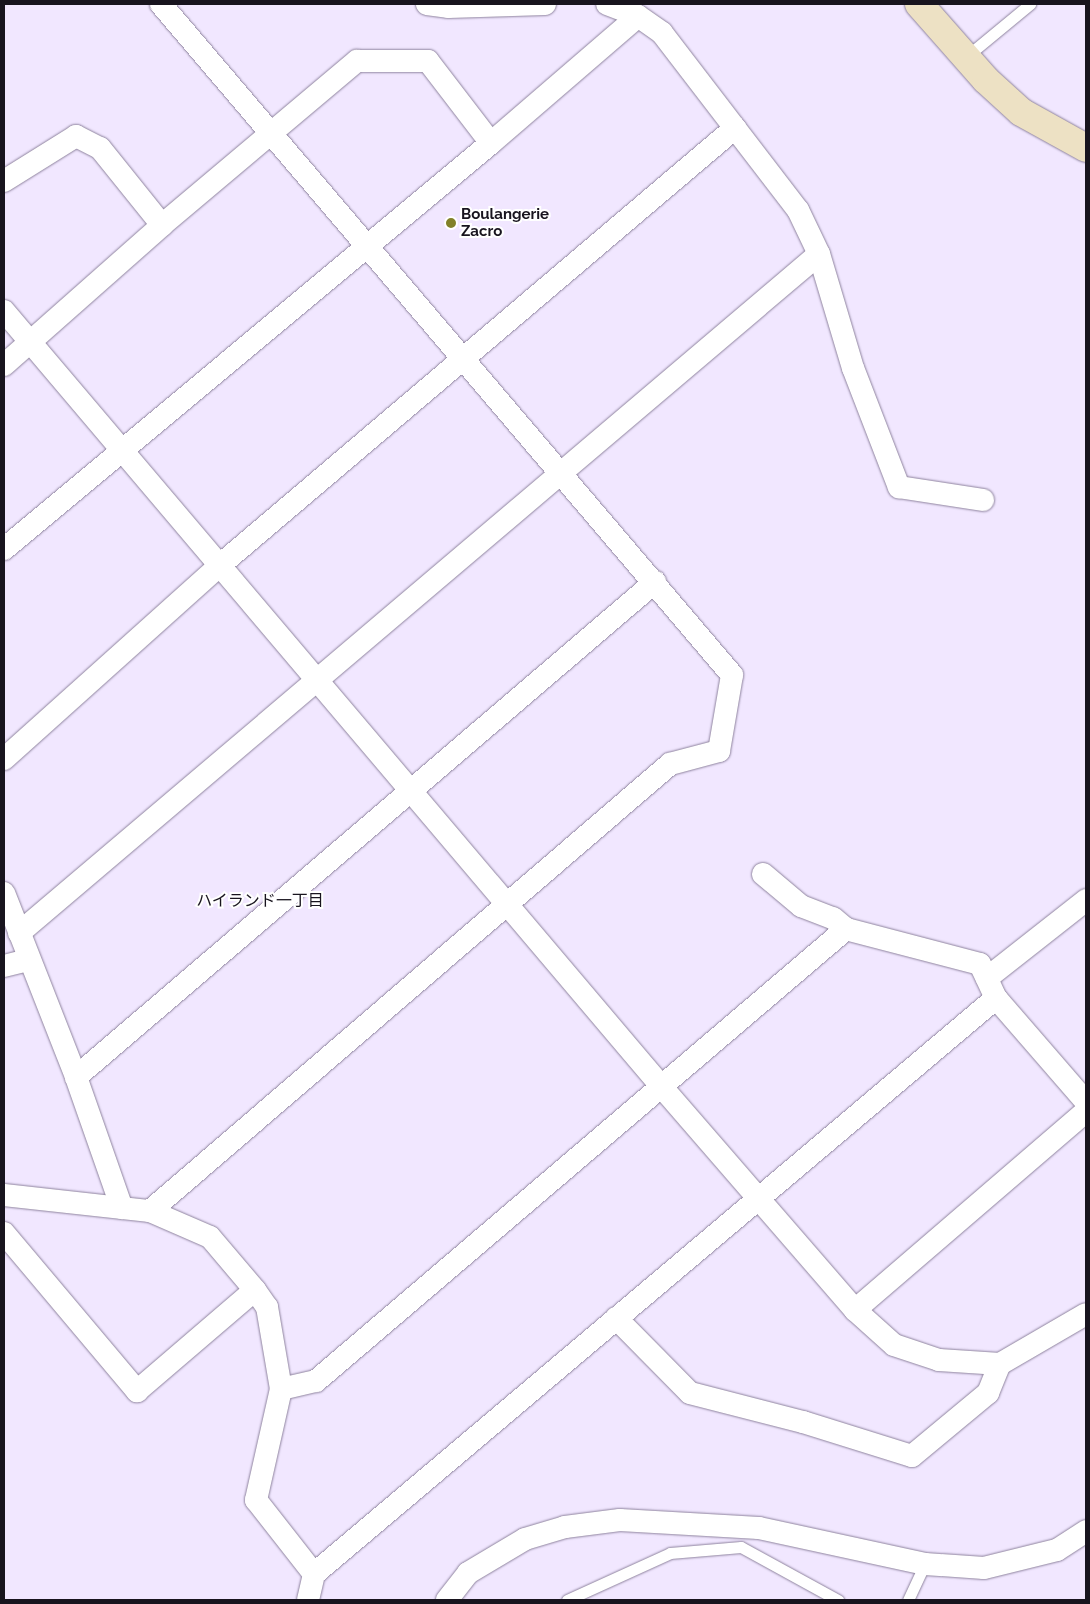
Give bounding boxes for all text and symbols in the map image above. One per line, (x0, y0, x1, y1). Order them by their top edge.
place label: Boulangerie Zacro (461, 205, 549, 240)
marker: Boulangerie Zacro (445, 217, 457, 229)
district label: ハイランド一丁目 (196, 891, 324, 911)

